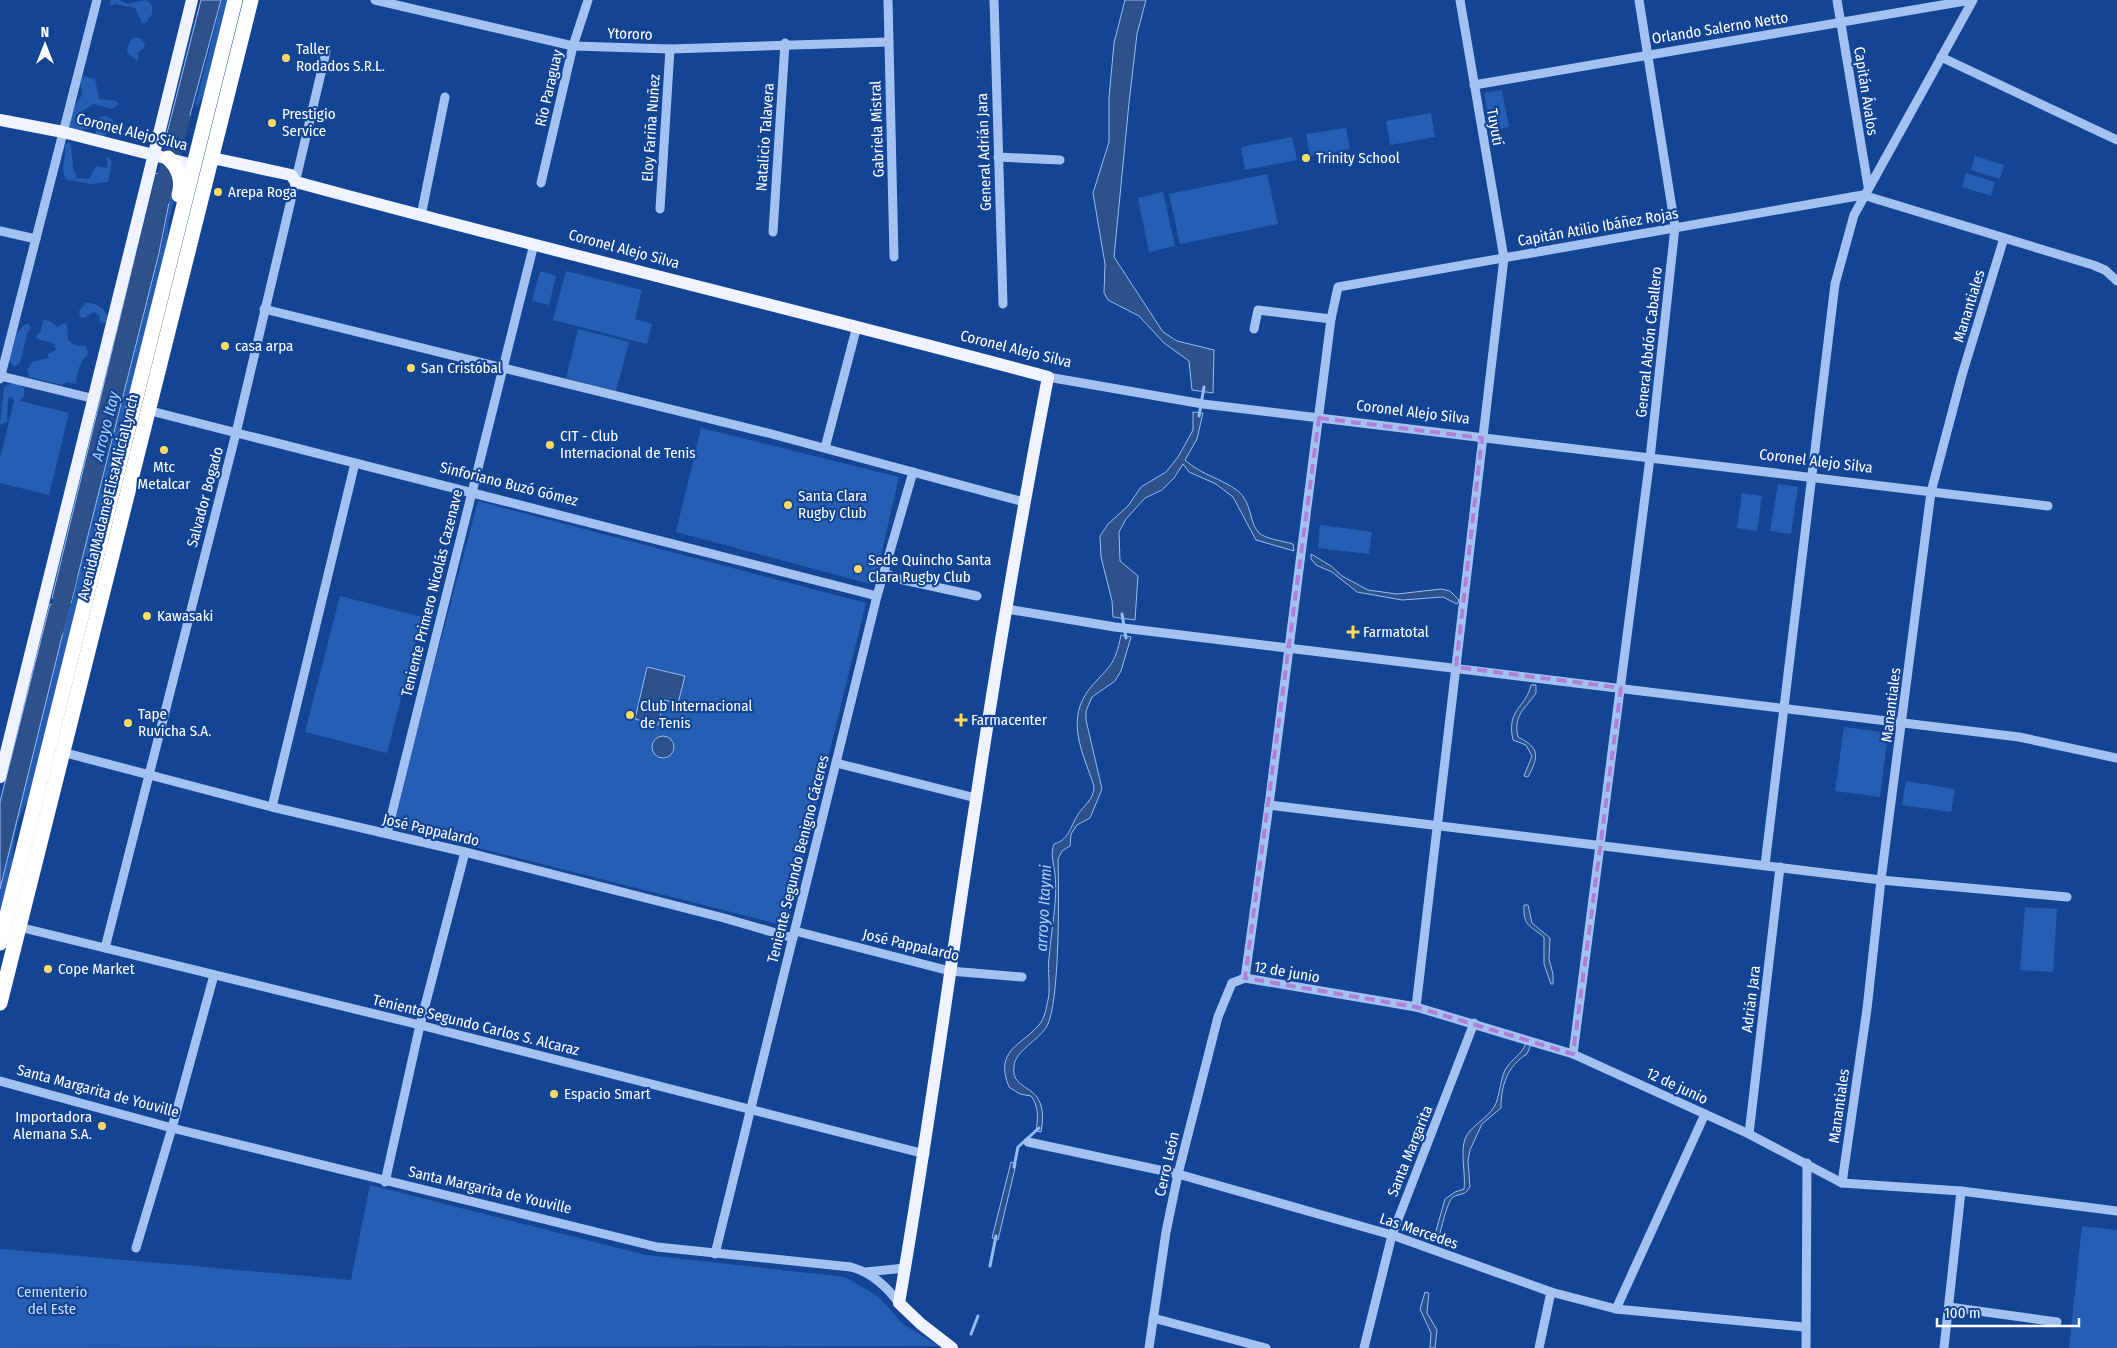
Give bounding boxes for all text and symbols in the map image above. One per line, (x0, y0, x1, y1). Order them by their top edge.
street label: Orlando Salerno Netto (1651, 8, 1790, 48)
north arrow (20, 20, 70, 70)
text: N (41, 24, 49, 41)
street label: Ytororo (607, 24, 653, 44)
place label: Taller Rodados S.R.L. (296, 40, 385, 75)
street label: Capitán Ávalos (1850, 45, 1882, 137)
street label: Río Paraguay (531, 48, 567, 128)
marker: Taller Rodados S.R.L. (280, 52, 292, 64)
street label: Eloy Fariña Nuñez (638, 74, 664, 182)
street label: Gabriela Mistral (866, 80, 888, 178)
street label: Natalicio Talavera (752, 82, 778, 192)
street label: General Adrián Jara (973, 93, 995, 211)
place label: Prestigio Service (282, 105, 336, 140)
street label: Tuyutí (1483, 107, 1507, 147)
street label: Coronel Alejo Silva (75, 109, 189, 155)
marker: Prestigio Service (266, 117, 278, 129)
place label: Trinity School (1316, 149, 1400, 167)
marker: Trinity School (1300, 152, 1312, 164)
place label: Arepa Roga (228, 183, 297, 201)
marker: Arepa Roga (212, 186, 224, 198)
street label: Capitán Atilio Ibáñez Rojas (1516, 204, 1680, 250)
street label: Coronel Alejo Silva (567, 226, 681, 272)
street label: General Abdón Caballero (1632, 265, 1666, 418)
street label: Manantiales (1949, 268, 1989, 344)
street label: Coronel Alejo Silva (959, 326, 1073, 372)
place label: casa arpa (235, 337, 293, 355)
marker: casa arpa (219, 340, 231, 352)
place label: San Cristóbal (421, 359, 502, 377)
marker: San Cristóbal (405, 362, 417, 374)
water label: Arroyo Itay (87, 389, 123, 464)
street label: Avenida Madame Elisa Alicia Lynch (74, 392, 142, 602)
street label: Coronel Alejo Silva (1355, 396, 1471, 428)
place label: CIT - Club Internacional de Tenis (560, 427, 696, 462)
marker: CIT - Club Internacional de Tenis (544, 439, 556, 451)
marker: Mtc Metalcar (158, 444, 170, 456)
street label: Salvador Bogado (183, 445, 227, 549)
street label: Coronel Alejo Silva (1758, 445, 1874, 477)
place label: Mtc Metalcar (138, 458, 191, 493)
street label: Sinforiano Buzó Gómez (438, 458, 580, 510)
place label: Santa Clara Rugby Club (798, 487, 867, 522)
street label: Teniente Primero Nicolás Cazenave (398, 488, 466, 698)
marker: Santa Clara Rugby Club (782, 499, 794, 511)
place label: Sede Quincho Santa Clara Rugby Club (868, 551, 991, 586)
marker: Sede Quincho Santa Clara Rugby Club (852, 563, 864, 575)
place label: Kawasaki (157, 607, 213, 625)
marker: Kawasaki (141, 610, 153, 622)
place label: Farmatotal (1363, 623, 1429, 641)
marker: Farmatotal (1347, 626, 1359, 638)
street label: Manantiales (1878, 667, 1904, 743)
place label: Club Internacional de Tenis (640, 697, 752, 732)
place label: Tape Ruvicha S.A. (138, 705, 212, 740)
marker: Club Internacional de Tenis (624, 709, 636, 721)
place label: Farmacenter (971, 711, 1048, 729)
marker: Farmacenter (955, 714, 967, 726)
marker: Tape Ruvicha S.A. (122, 717, 134, 729)
street label: Teniente Segundo Benigno Cáceres (763, 753, 833, 965)
street label: José Pappalardo (381, 810, 481, 850)
water label: arroyo Itaymi (1032, 864, 1055, 952)
street label: José Pappalardo (861, 925, 961, 965)
street label: 12 de junio (1253, 957, 1321, 987)
place label: Cope Market (58, 960, 135, 978)
marker: Cope Market (42, 963, 54, 975)
street label: Adrián Jara (1738, 965, 1764, 1033)
street label: Teniente Segundo Carlos S. Alcaraz (371, 991, 581, 1059)
street label: Santa Margarita de Youville (15, 1061, 181, 1121)
street label: 12 de junio (1643, 1064, 1711, 1108)
street label: Manantiales (1825, 1068, 1853, 1144)
place label: Espacio Smart (564, 1085, 651, 1103)
marker: Espacio Smart (548, 1088, 560, 1100)
street label: Santa Margarita (1384, 1103, 1436, 1199)
place label: Importadora Alemana S.A. (13, 1108, 92, 1143)
marker: Importadora Alemana S.A. (96, 1120, 108, 1132)
street label: Cerro León (1151, 1130, 1183, 1198)
street label: Santa Margarita de Youville (407, 1162, 573, 1218)
street label: Las Mercedes (1377, 1209, 1461, 1253)
park label: Cementerio del Este (17, 1283, 87, 1318)
scale bar (1937, 1296, 2080, 1328)
text: 100 m (1944, 1304, 1981, 1322)

